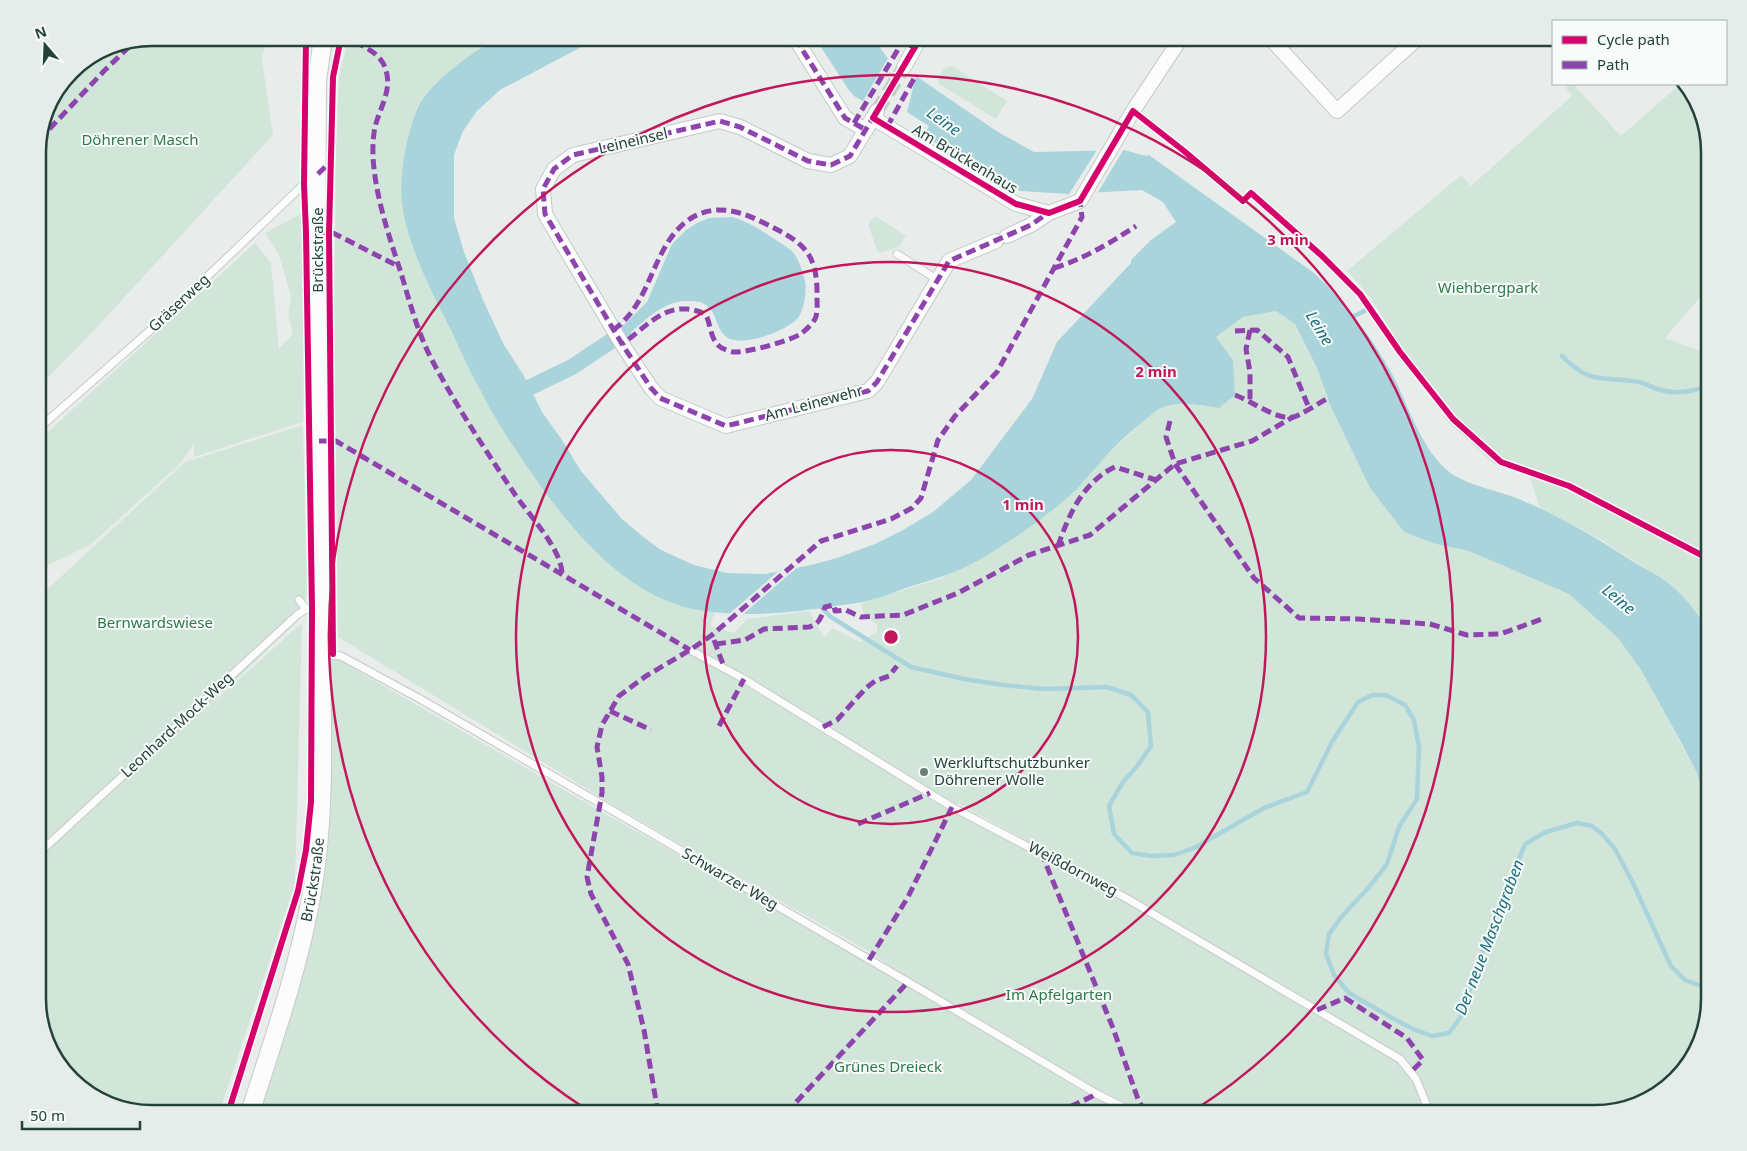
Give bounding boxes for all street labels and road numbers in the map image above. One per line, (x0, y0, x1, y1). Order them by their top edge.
street label: Am Brückenhaus (909, 119, 1022, 198)
street label: Leineinsel (596, 122, 669, 158)
street label: Brückstraße (307, 207, 327, 293)
street label: Gräserweg (144, 269, 213, 336)
street label: Am Leinewehr (762, 379, 865, 425)
street label: Leonhard-Mock-Weg (116, 667, 237, 781)
street label: Weißdornweg (1025, 836, 1122, 900)
street label: Brückstraße (295, 837, 328, 924)
street label: Schwarzer Weg (679, 842, 782, 914)

